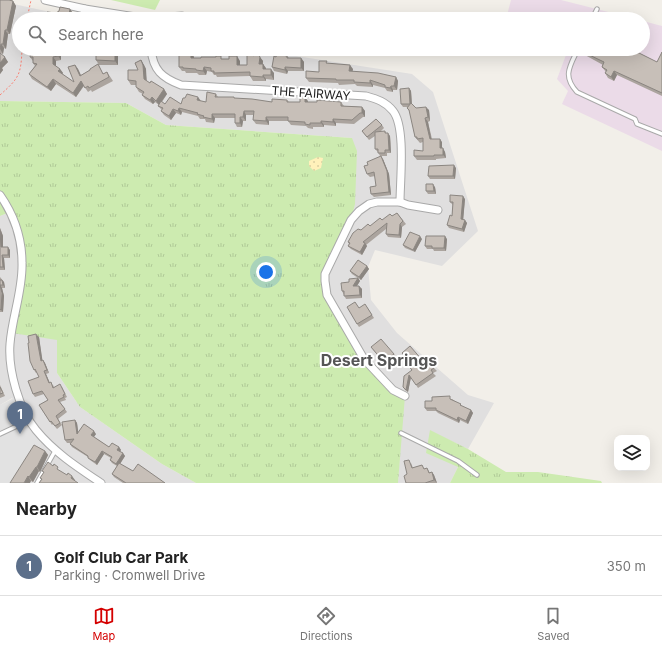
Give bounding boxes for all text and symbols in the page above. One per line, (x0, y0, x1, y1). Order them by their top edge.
search box (12, 12, 650, 56)
icon: search (26, 23, 48, 45)
text: Search here (58, 25, 144, 44)
street label: THE FAIRWAY (271, 83, 351, 103)
your location (256, 262, 276, 282)
district label: Desert Springs (321, 350, 437, 370)
pin: 1 (7, 401, 33, 434)
map controls (614, 435, 650, 471)
button: layers (614, 435, 650, 471)
text: Nearby (16, 499, 77, 519)
text: Golf Club Car Park (54, 548, 188, 567)
text: 1 (26, 558, 32, 574)
text: 350 m (607, 558, 646, 574)
text: Parking · Cromwell Drive (54, 567, 205, 583)
tab: Map (92, 605, 115, 643)
tab: Directions (300, 605, 353, 643)
tab: Saved (537, 605, 570, 643)

